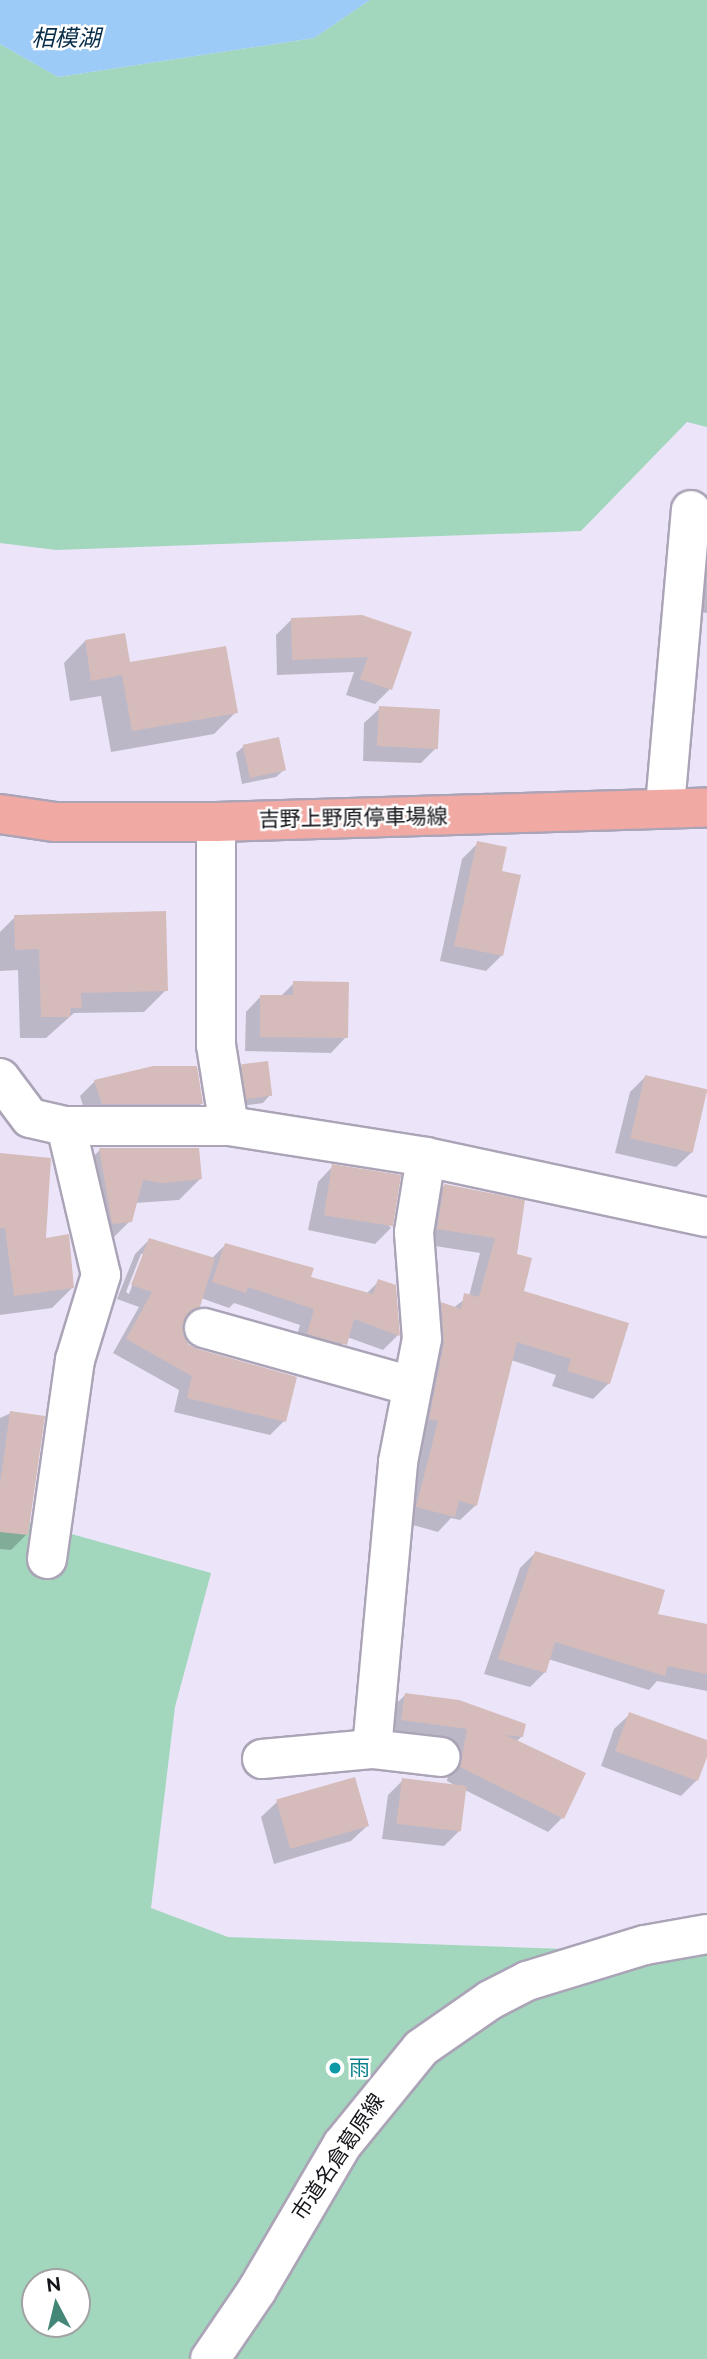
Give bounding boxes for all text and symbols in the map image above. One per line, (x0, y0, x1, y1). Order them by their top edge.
water label: 相模湖 (32, 24, 100, 52)
street label: 吉野上野原停車場線 (258, 804, 448, 832)
place label: 雨 (349, 2055, 370, 2081)
marker: 雨 (327, 2060, 343, 2076)
street label: 市道名倉葛原線 (286, 2089, 390, 2225)
north arrow (21, 2268, 91, 2338)
text: N (45, 2272, 62, 2296)

